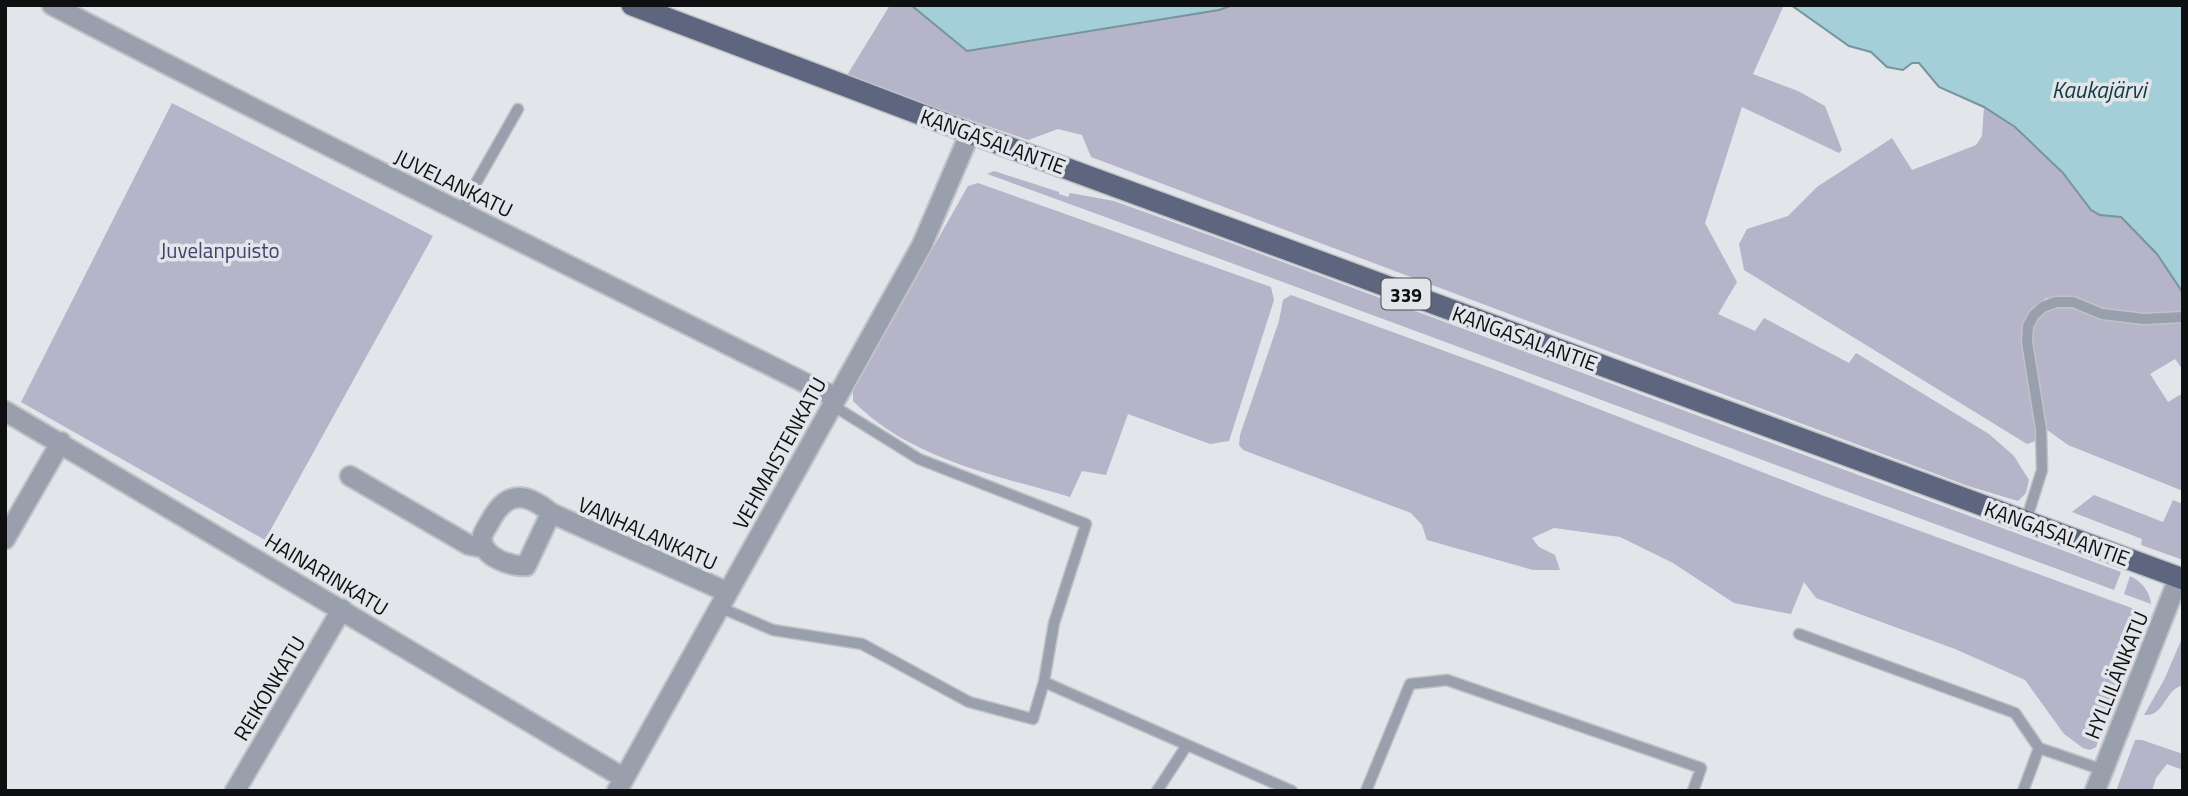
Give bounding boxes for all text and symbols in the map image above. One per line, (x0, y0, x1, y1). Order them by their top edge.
water label: Kaukajärvi (2052, 72, 2149, 107)
street label: KANGASALANTIE (916, 100, 1070, 182)
street label: JUVELANKATU (389, 141, 519, 225)
park label: Juvelanpuisto (160, 234, 280, 266)
road number: 339 (1382, 278, 1430, 310)
street label: KANGASALANTIE (1448, 297, 1602, 379)
street label: VEHMAISTENKATU (724, 371, 834, 535)
street label: VANHALANKATU (573, 488, 723, 578)
street label: KANGASALANTIE (1980, 492, 2134, 574)
street label: HAINARINKATU (259, 525, 395, 623)
street label: HYLLILÄNKATU (2076, 606, 2156, 744)
street label: REIKONKATU (225, 629, 313, 747)

